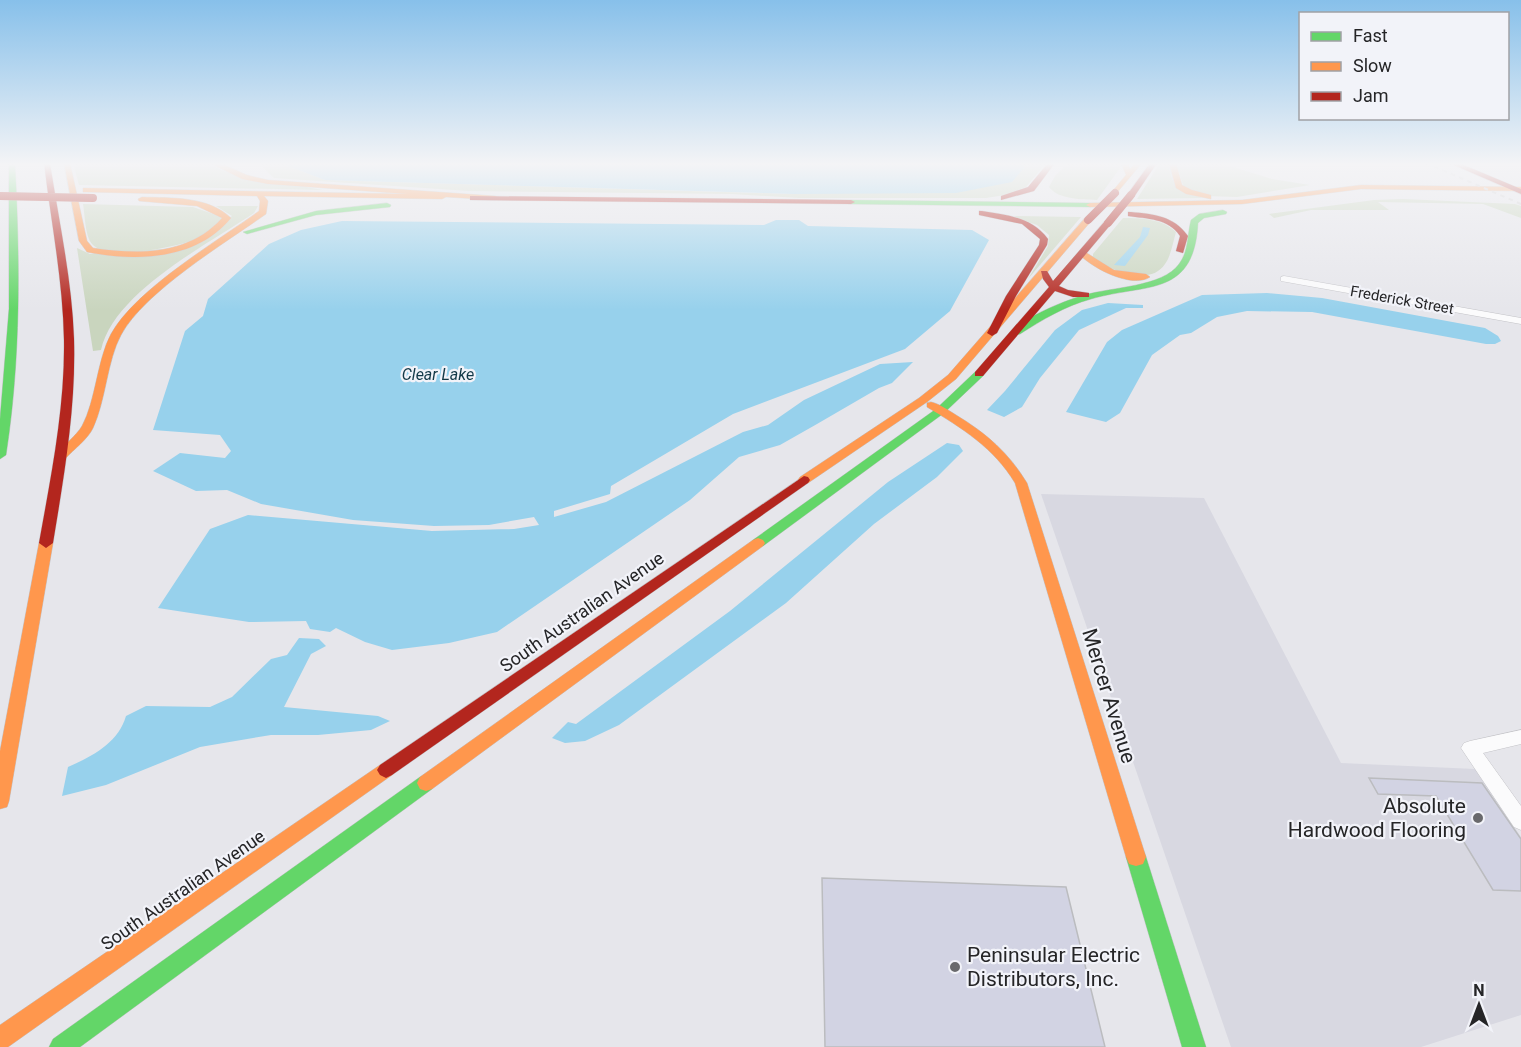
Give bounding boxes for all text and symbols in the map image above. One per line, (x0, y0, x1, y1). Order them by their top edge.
legend (1299, 12, 1509, 120)
text: Fast (1353, 25, 1388, 46)
text: Slow (1353, 55, 1392, 76)
text: Jam (1353, 85, 1389, 106)
street label: Frederick Street (1349, 282, 1455, 318)
water label: Clear Lake (402, 365, 474, 384)
street label: South Australian Avenue (496, 547, 668, 676)
street label: Mercer Avenue (1077, 626, 1141, 766)
place label: Absolute Hardwood Flooring (1288, 794, 1466, 842)
marker: Absolute Hardwood Flooring (1471, 811, 1485, 825)
street label: South Australian Avenue (97, 825, 269, 954)
place label: Peninsular Electric Distributors, Inc. (967, 943, 1140, 991)
marker: Peninsular Electric Distributors, Inc. (948, 960, 962, 974)
north arrow (1449, 975, 1509, 1035)
text: N (1473, 981, 1485, 1000)

